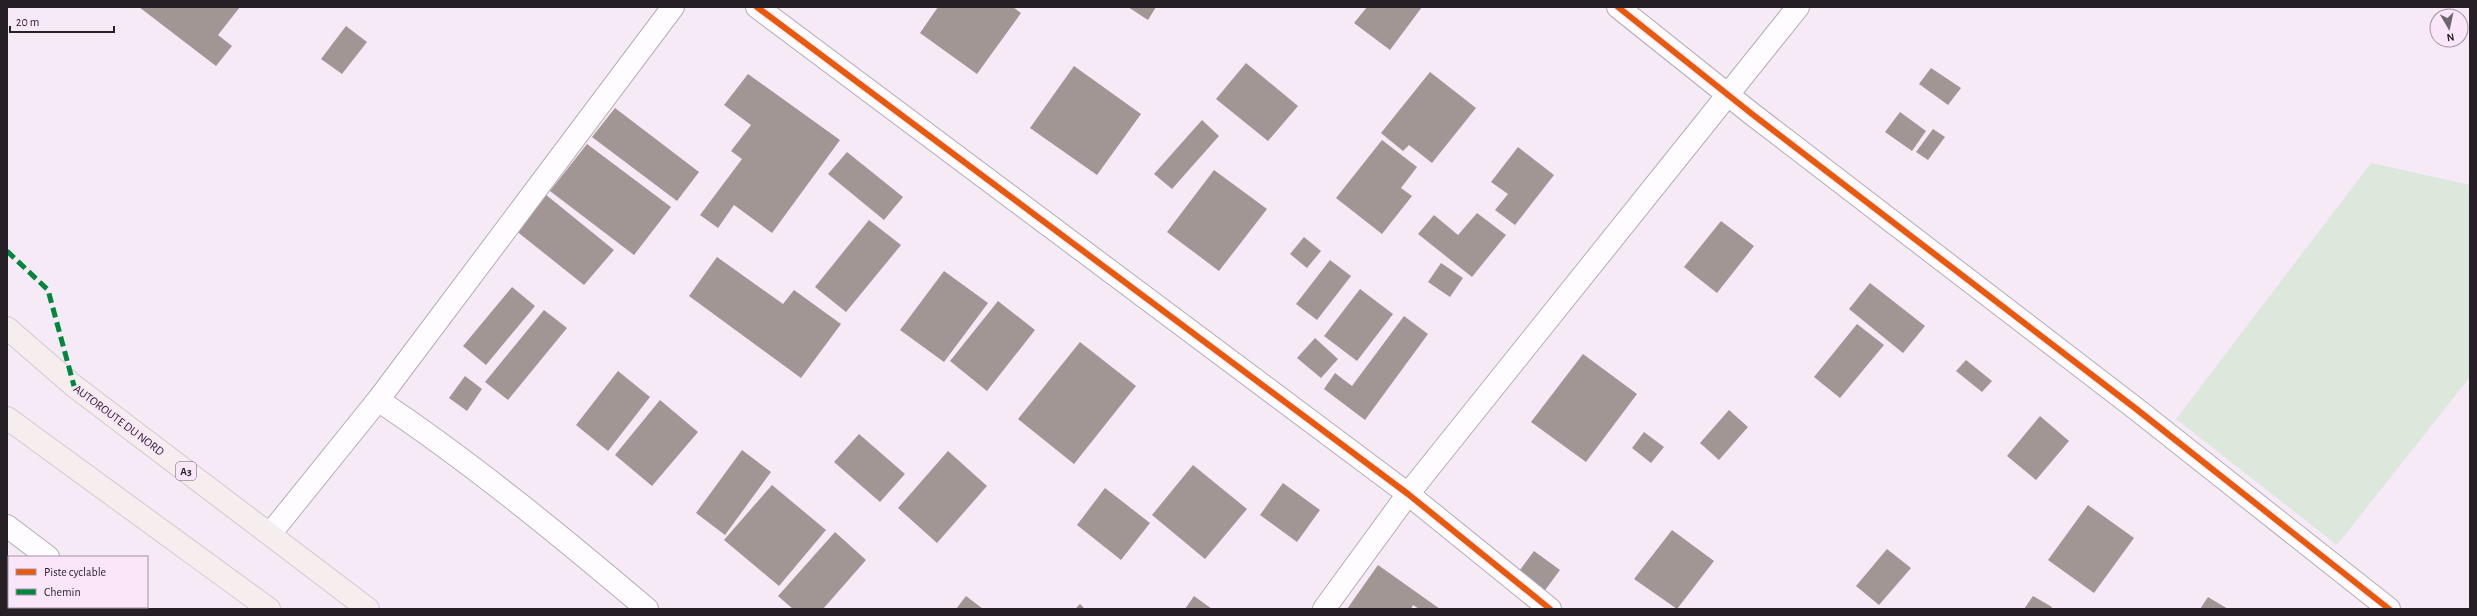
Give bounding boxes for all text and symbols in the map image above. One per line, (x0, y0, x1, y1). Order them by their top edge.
scale bar (10, 8, 114, 34)
north arrow (2429, 8, 2469, 48)
text: 20 m (16, 16, 39, 28)
text: N (2446, 31, 2455, 43)
street label: AUTOROUTE DU NORD (72, 382, 167, 458)
road number: A3 (176, 462, 196, 480)
legend (8, 556, 148, 608)
text: Piste cyclable (44, 566, 106, 579)
text: Chemin (44, 586, 81, 598)

